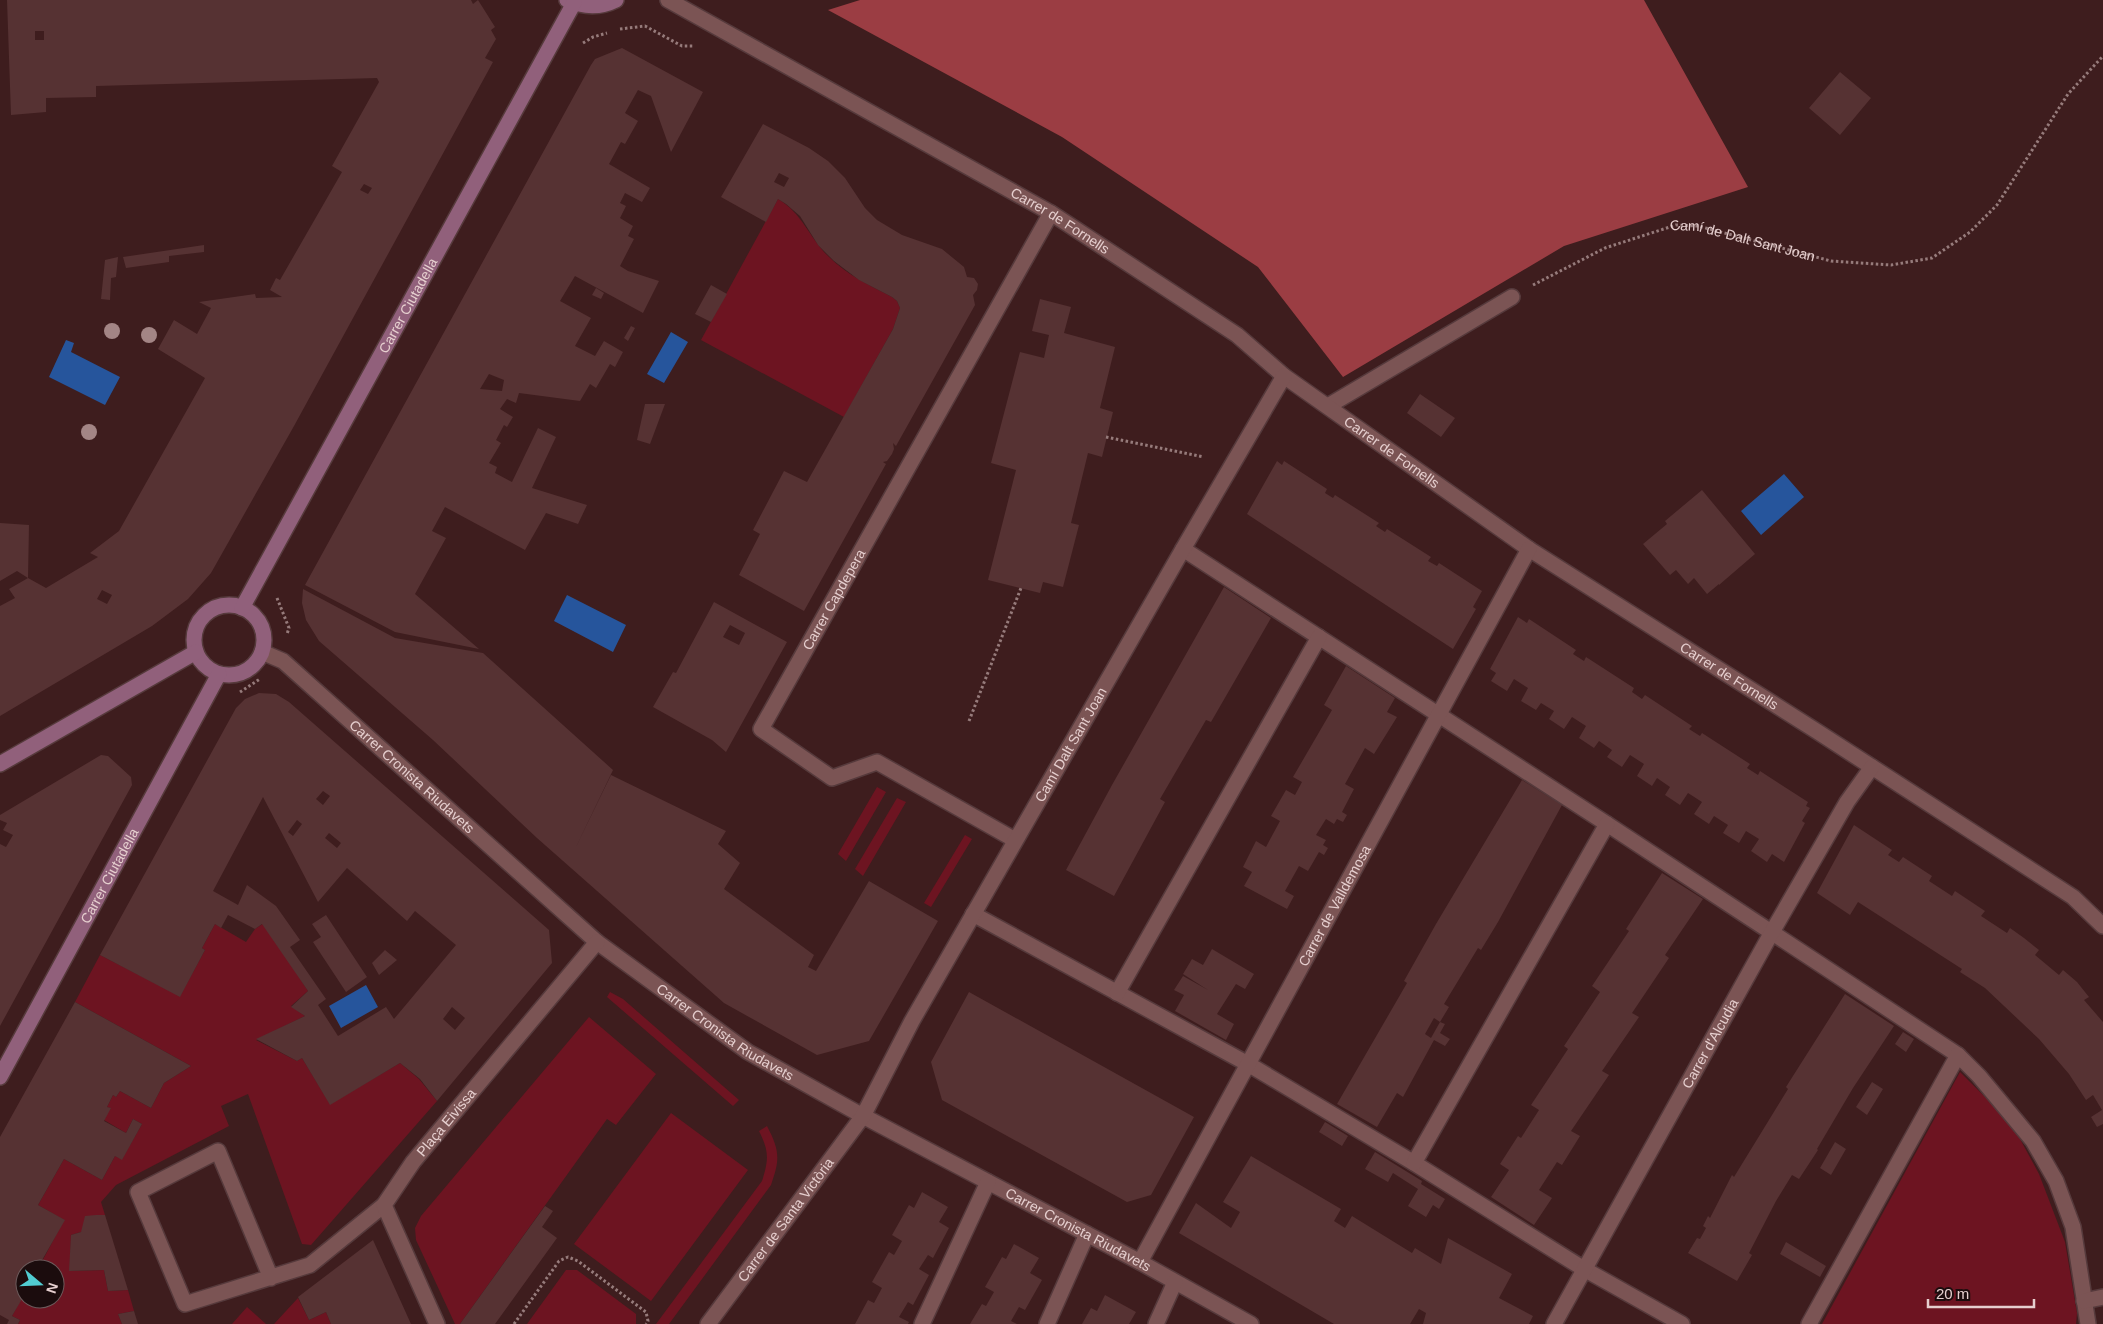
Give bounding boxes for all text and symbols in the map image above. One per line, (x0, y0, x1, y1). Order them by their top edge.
street label: Carrer de Fornells (1008, 184, 1112, 257)
street label: Camí de Dalt Sant Joan (1668, 216, 1817, 264)
street label: Carrer Ciutadella (375, 255, 441, 356)
street label: Carrer de Fornells (1341, 413, 1443, 491)
street label: Carrer Capdepera (799, 546, 868, 653)
street label: Carrer de Fornells (1677, 639, 1781, 713)
street label: Camí Dalt Sant Joan (1032, 685, 1110, 805)
street label: Carrer Cronista Riudavets (346, 716, 478, 836)
street label: Carrer Ciutadella (77, 825, 142, 926)
street label: Carrer de Valldemosa (1295, 842, 1374, 969)
street label: Carrer Cronista Riudavets (654, 980, 796, 1084)
street label: Carrer d'Alcudia (1679, 996, 1741, 1091)
street label: Plaça Eivissa (413, 1085, 479, 1159)
street label: Carrer de Santa Victòria (734, 1155, 837, 1285)
street label: Carrer Cronista Riudavets (1003, 1185, 1154, 1274)
north arrow (15, 1259, 65, 1309)
scale bar (1928, 1276, 2034, 1308)
text: N (43, 1281, 62, 1296)
text: 20 m (1936, 1285, 1969, 1302)

